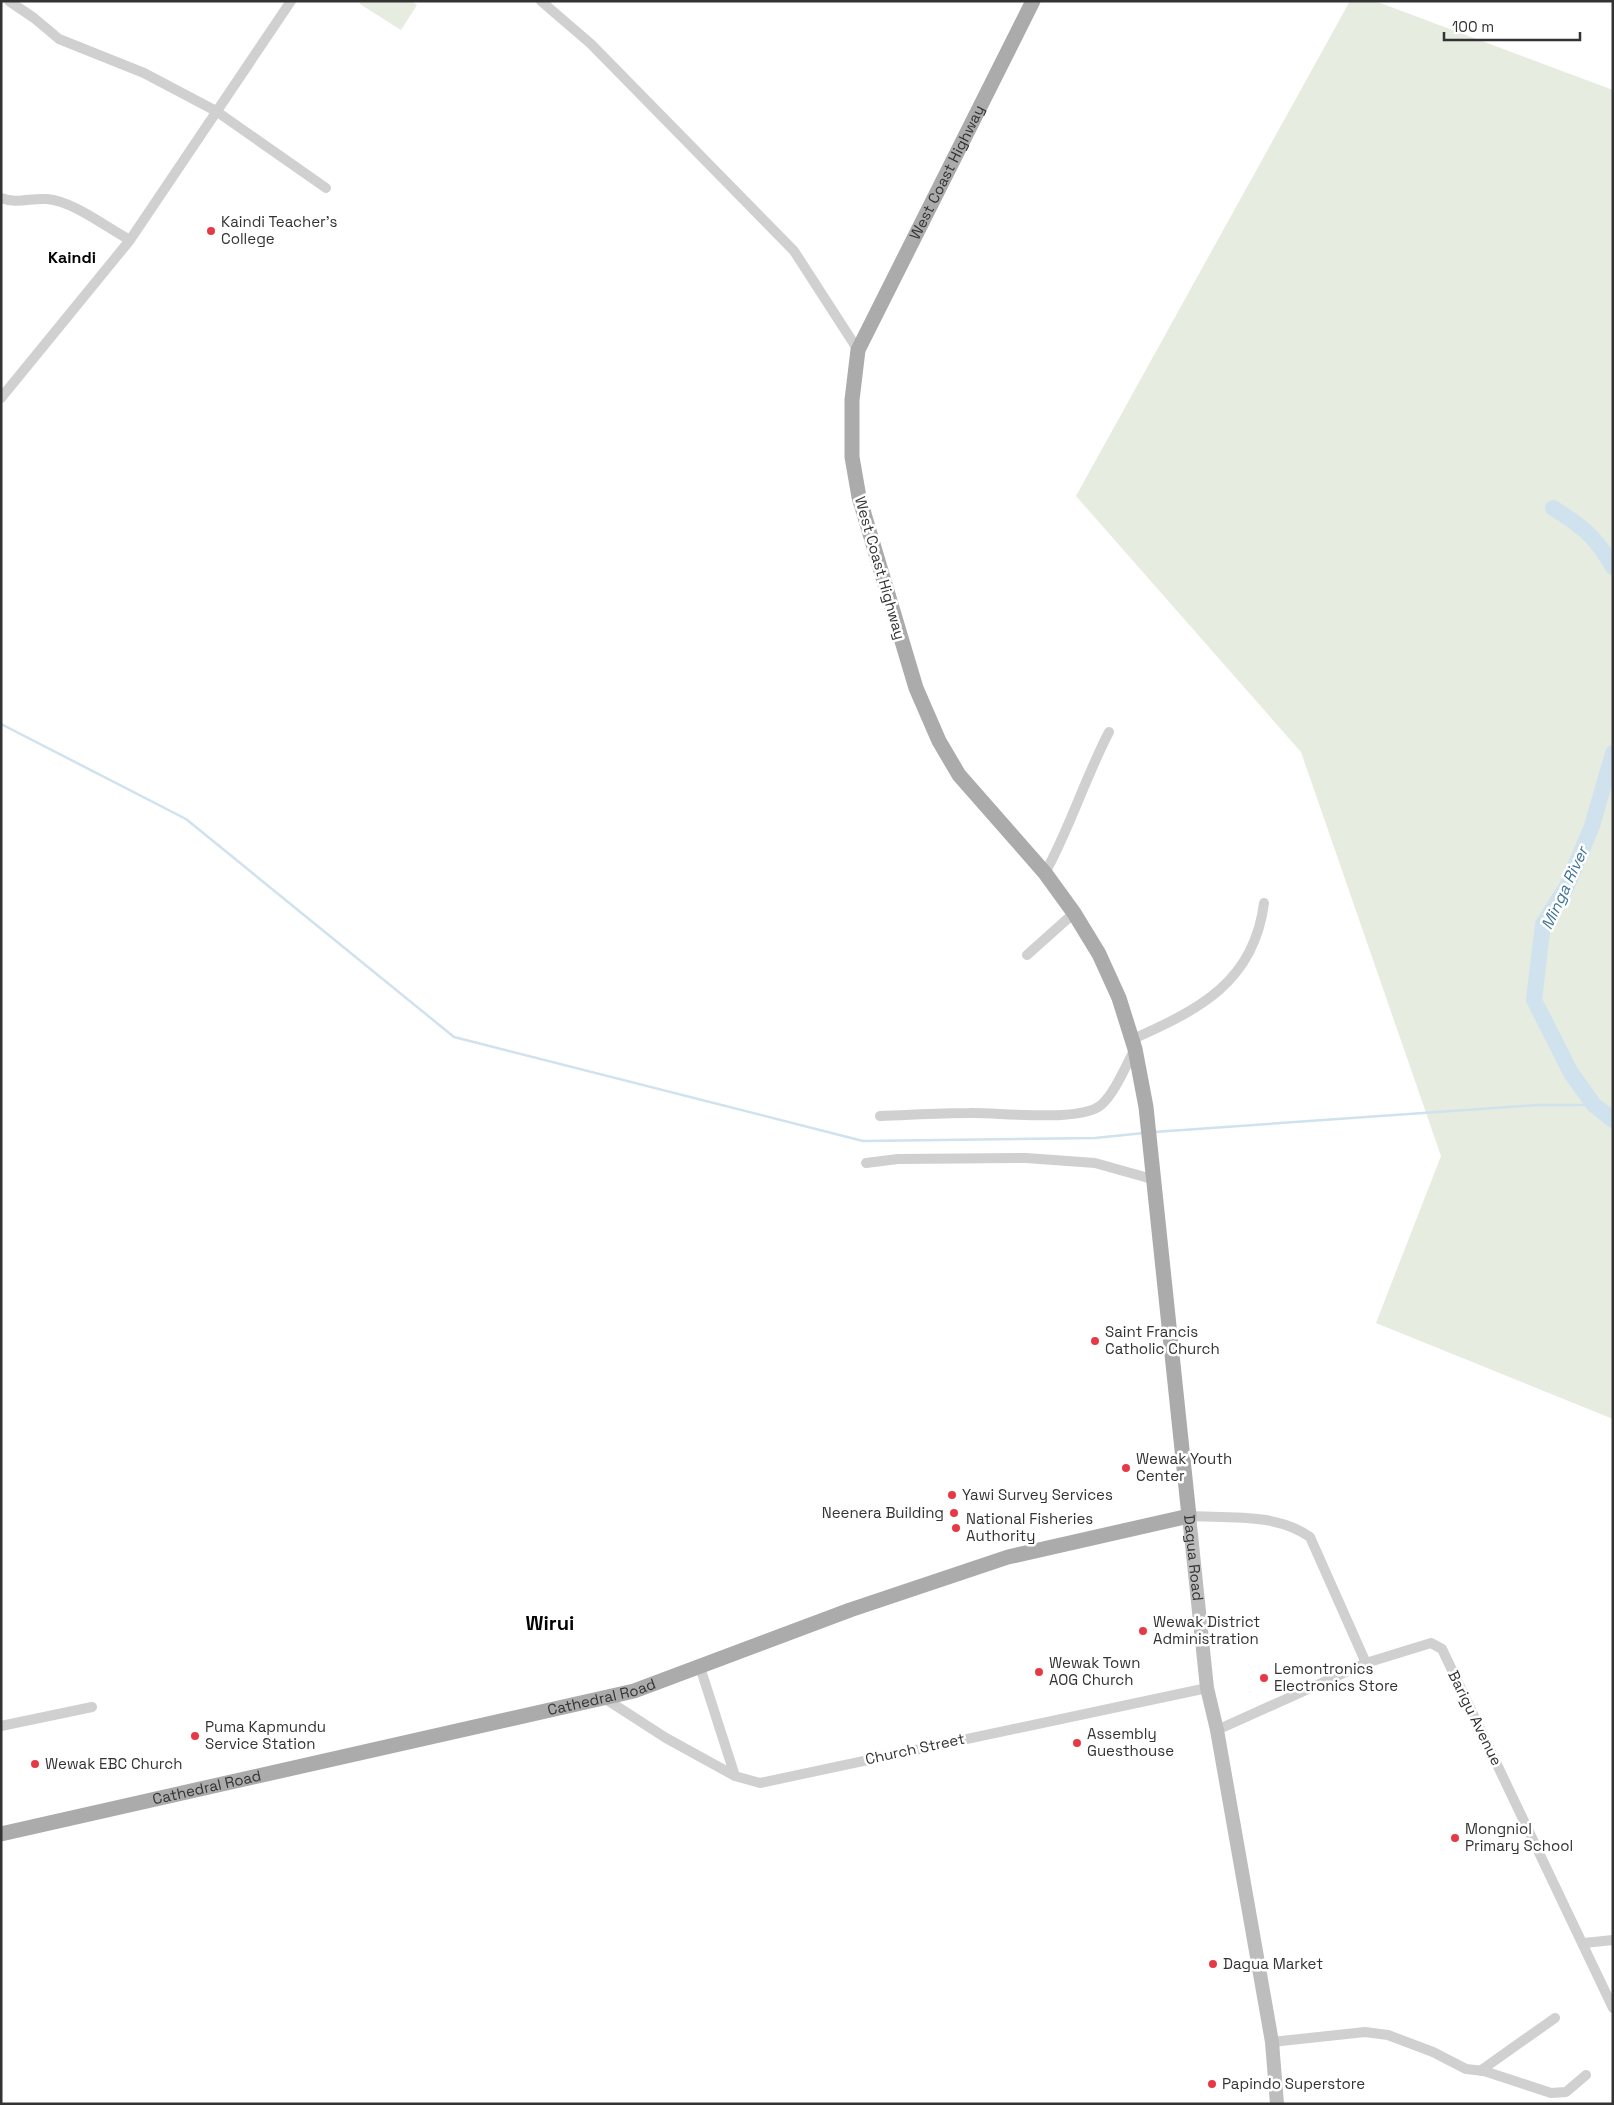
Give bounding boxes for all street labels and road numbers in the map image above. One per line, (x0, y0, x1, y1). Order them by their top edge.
street label: West Coast Highway (905, 102, 988, 243)
street label: West Coast Highway (851, 494, 910, 642)
street label: Dagua Road (1180, 1514, 1208, 1602)
street label: Barigu Avenue (1444, 1667, 1507, 1768)
street label: Cathedral Road (546, 1674, 658, 1719)
street label: Church Street (863, 1729, 966, 1768)
street label: Cathedral Road (151, 1766, 263, 1809)

